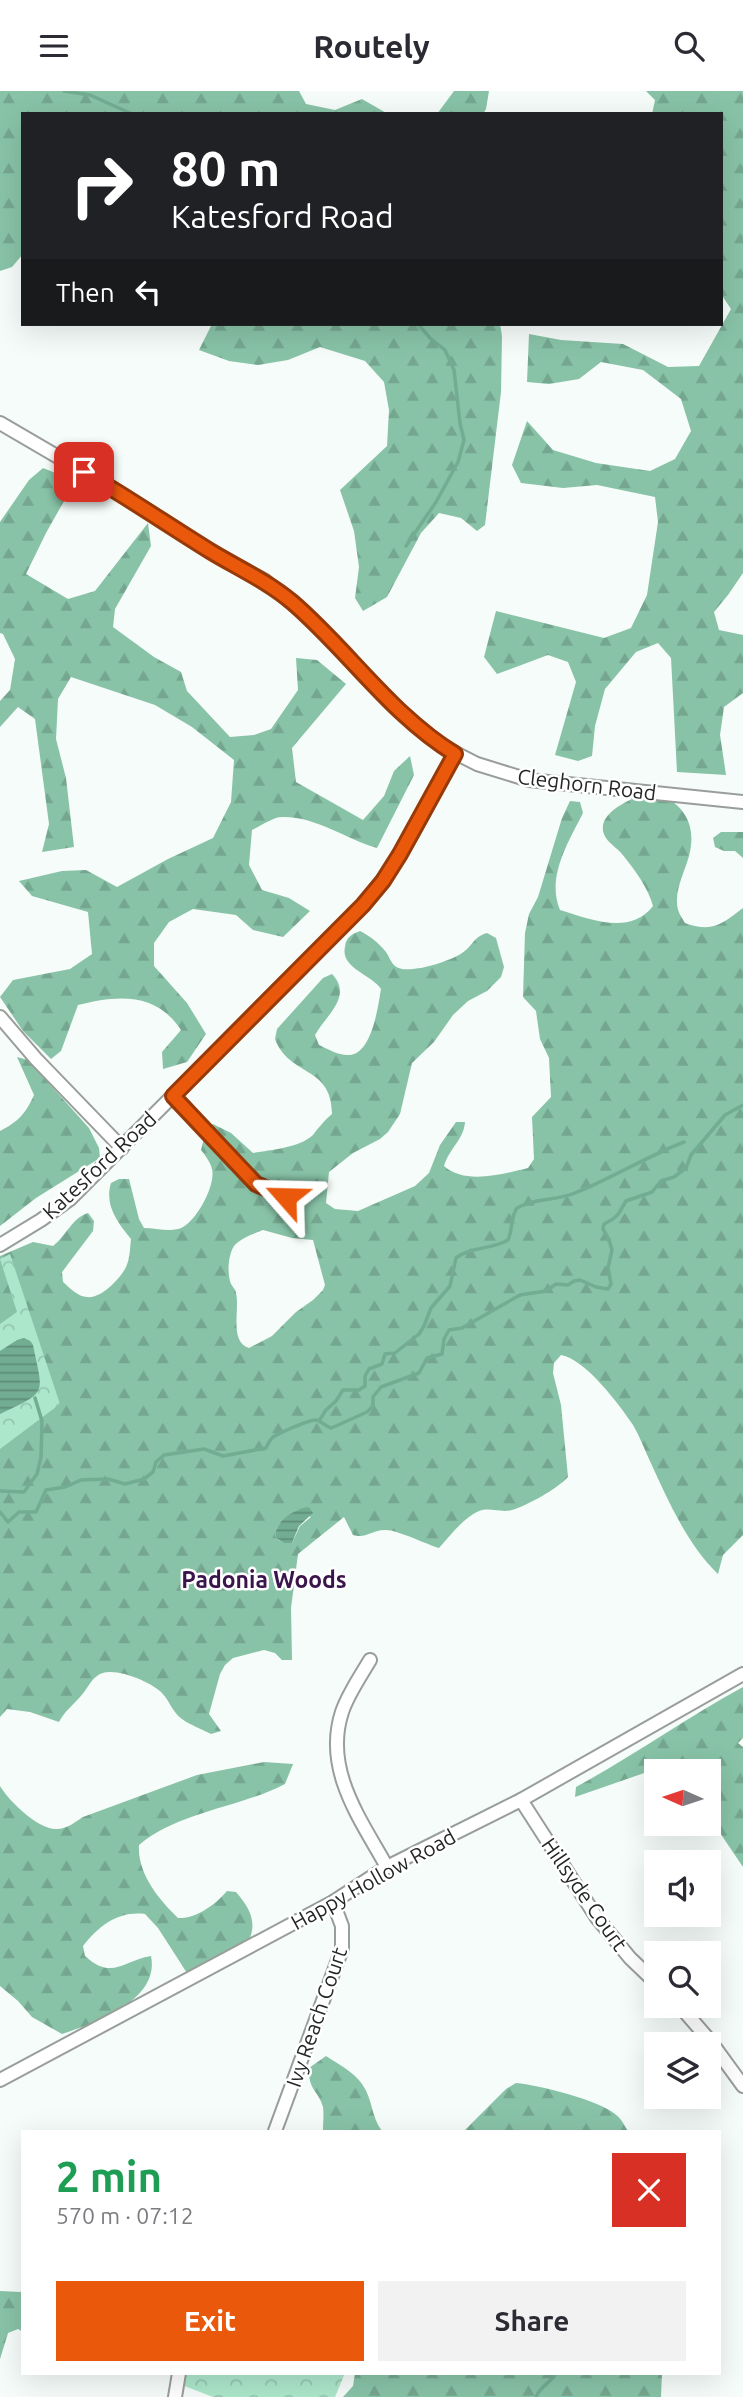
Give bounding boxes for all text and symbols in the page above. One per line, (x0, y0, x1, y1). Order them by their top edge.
icon: menu (35, 27, 73, 65)
icon: search (670, 27, 708, 65)
text: Routely (313, 28, 430, 64)
icon: right (56, 140, 147, 231)
text: 80 m (171, 140, 280, 195)
text: Katesford Road (171, 198, 394, 234)
icon: left (129, 273, 167, 311)
text: Then (56, 278, 115, 307)
pin (54, 442, 114, 502)
icon: arrive (65, 453, 103, 491)
street label: Cleghorn Road (516, 764, 658, 804)
street label: Katesford Road (37, 1106, 161, 1224)
position arrow (249, 1160, 323, 1234)
district label: Padonia Woods (181, 1567, 347, 1592)
north arrow (644, 1759, 721, 1836)
map controls (644, 1759, 721, 2109)
street label: Happy Hollow Road (286, 1824, 460, 1934)
street label: Hillsyde Court (537, 1833, 633, 1955)
button: sound (644, 1850, 721, 1927)
button: search (644, 1941, 721, 2018)
street label: Ivy Reach Court (281, 1944, 351, 2090)
button: layers (644, 2032, 721, 2109)
text: 2 min (56, 2153, 162, 2200)
button: close (612, 2153, 686, 2227)
text: 570 m · 07:12 (56, 2203, 194, 2228)
button: Exit (56, 2281, 364, 2361)
button: Share (378, 2281, 686, 2361)

